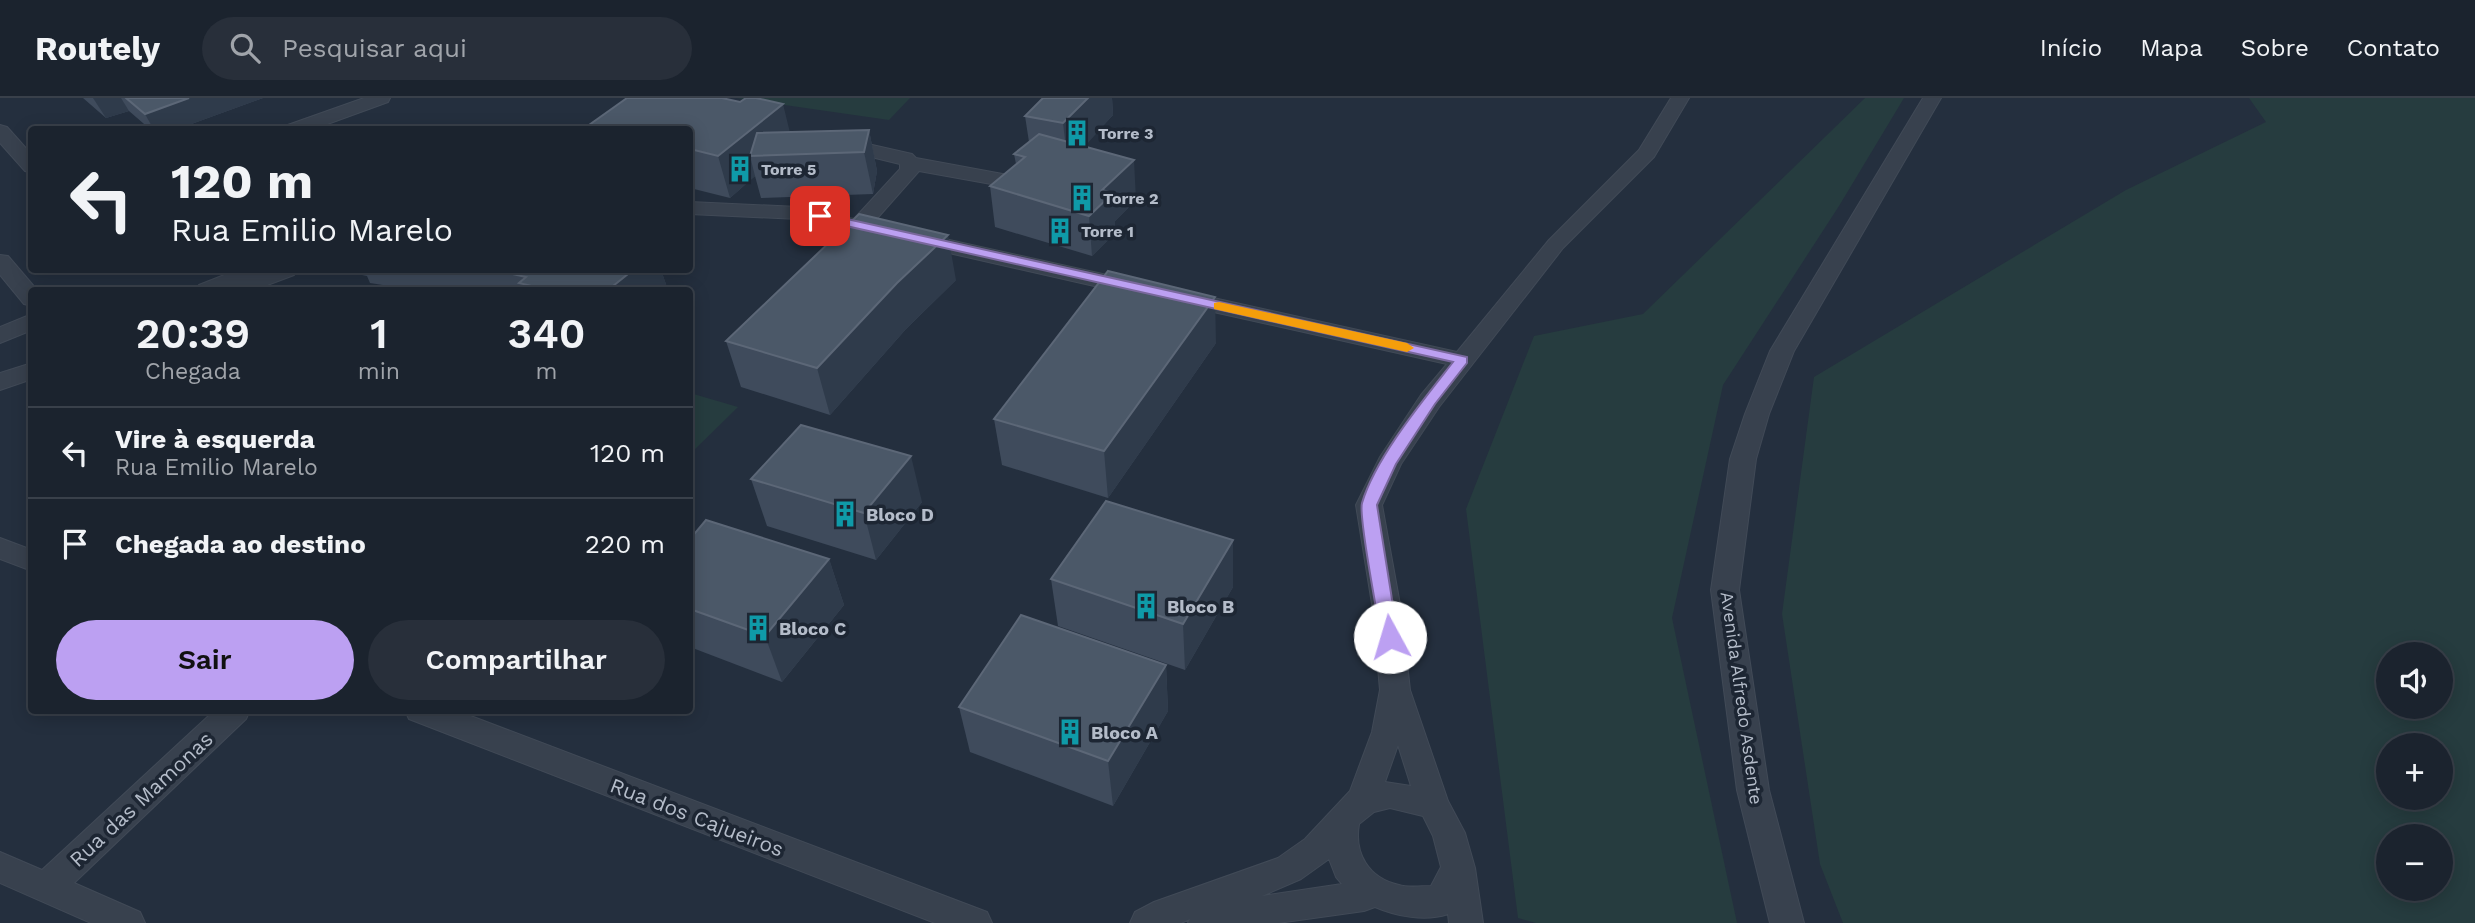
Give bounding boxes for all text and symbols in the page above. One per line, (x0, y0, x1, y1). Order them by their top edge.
search box (202, 17, 692, 80)
text: Routely (35, 29, 160, 68)
icon: search (226, 29, 264, 67)
text: Pesquisar aqui (282, 33, 467, 63)
text: Início (2040, 34, 2102, 62)
text: Mapa (2140, 34, 2203, 62)
text: Sobre (2241, 34, 2309, 62)
text: Contato (2347, 34, 2440, 62)
building icon: Torre 3 (1062, 118, 1092, 148)
place label: Torre 3 (1098, 124, 1154, 143)
text: 120 m (171, 152, 313, 210)
icon: left (56, 154, 147, 245)
building icon: Torre 5 (725, 154, 755, 184)
place label: Torre 5 (761, 160, 816, 179)
building icon: Torre 2 (1067, 183, 1097, 213)
pin (790, 186, 850, 246)
place label: Torre 2 (1103, 189, 1159, 208)
icon: arrive (801, 197, 839, 235)
text: Rua Emilio Marelo (171, 211, 453, 249)
building icon: Torre 1 (1045, 216, 1075, 246)
place label: Torre 1 (1081, 222, 1134, 241)
text: 20:39 (135, 309, 250, 358)
text: 1 (370, 309, 388, 358)
text: 340 (507, 309, 586, 358)
text: Chegada (145, 358, 241, 385)
text: min (358, 358, 400, 385)
text: m (536, 358, 557, 385)
text: Vire à esquerda (115, 424, 315, 454)
icon: left (56, 434, 94, 472)
text: 120 m (590, 438, 665, 468)
text: Rua Emilio Marelo (115, 454, 318, 481)
building icon: Bloco D (830, 499, 860, 529)
place label: Bloco D (866, 504, 934, 525)
icon: arrive (56, 525, 94, 563)
text: Chegada ao destino (115, 529, 366, 559)
text: 220 m (585, 529, 665, 559)
street label: Avenida Alfredo Asdente (1717, 590, 1767, 806)
building icon: Bloco B (1131, 591, 1161, 621)
place label: Bloco B (1167, 596, 1234, 617)
position arrow (1353, 600, 1427, 674)
building icon: Bloco C (743, 613, 773, 643)
place label: Bloco C (779, 618, 846, 639)
button: Sair (56, 620, 354, 700)
button: Compartilhar (368, 620, 665, 700)
map controls (2376, 642, 2453, 901)
button: sound (2376, 642, 2453, 719)
building icon: Bloco A (1055, 717, 1085, 747)
place label: Bloco A (1091, 722, 1159, 743)
street label: Rua das Mamonas (64, 726, 218, 872)
button: + (2376, 733, 2453, 810)
street label: Rua dos Cajueiros (607, 772, 787, 862)
button: − (2376, 824, 2453, 901)

